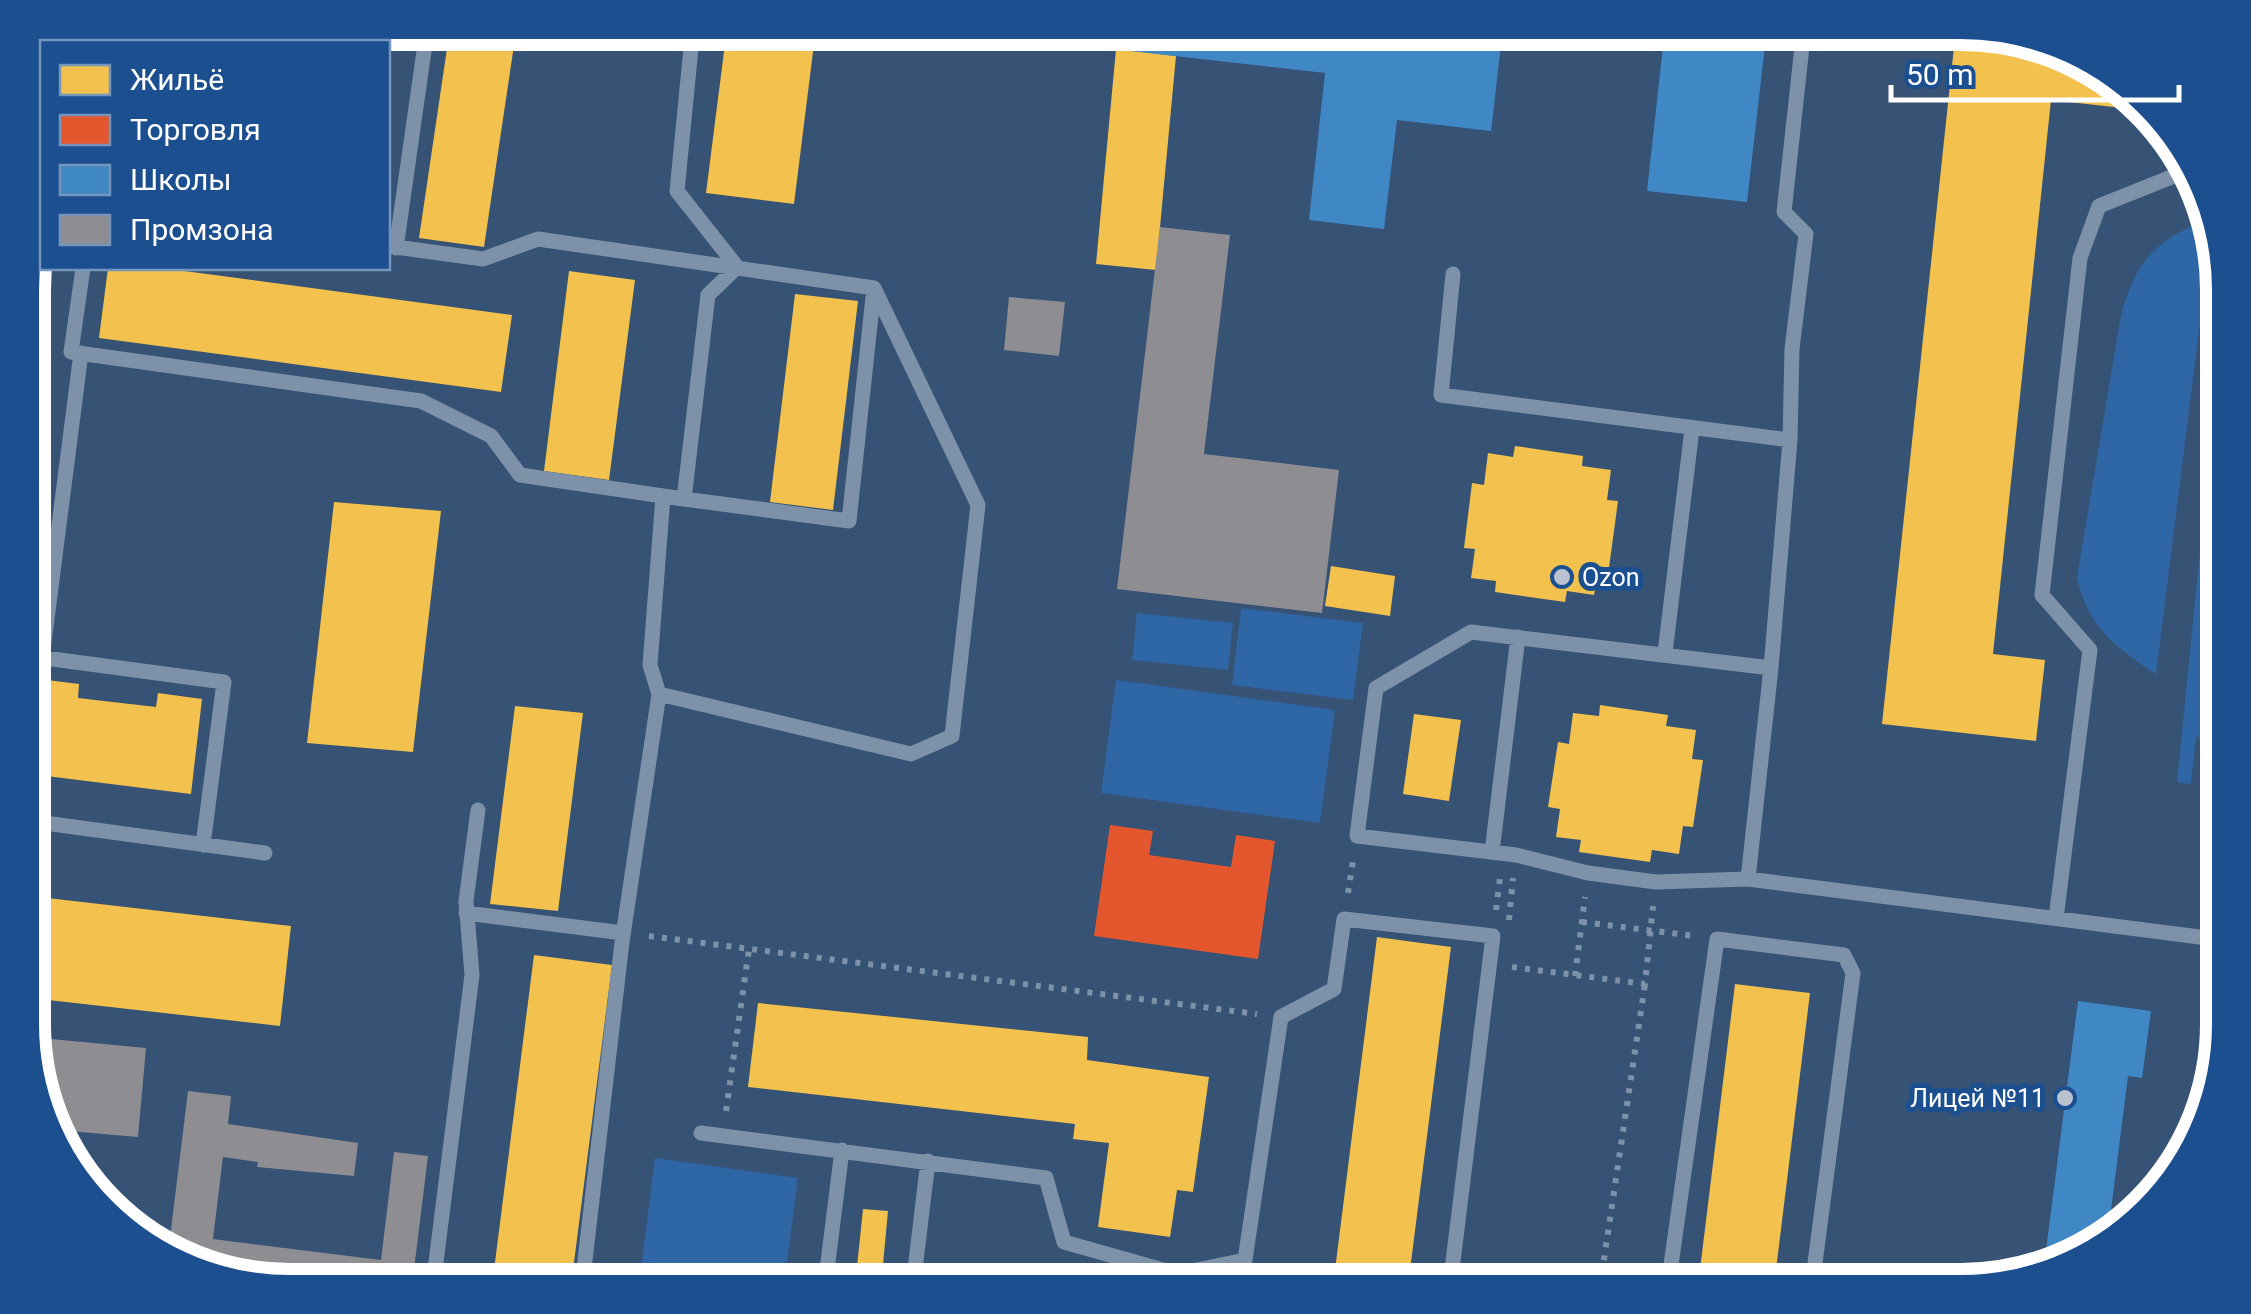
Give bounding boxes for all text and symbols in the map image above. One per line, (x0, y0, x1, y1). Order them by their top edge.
legend (40, 40, 390, 270)
scale bar (1891, 40, 2178, 102)
text: 50 m (1906, 57, 1973, 92)
text: Жильё (130, 62, 224, 97)
text: Торговля (130, 112, 261, 147)
text: Школы (130, 162, 232, 197)
text: Промзона (130, 212, 274, 247)
place label: Ozon (1582, 563, 1639, 592)
marker: Ozon (1551, 566, 1573, 588)
place label: Лицей №11 (1910, 1084, 2045, 1113)
marker: Лицей №11 (2054, 1087, 2076, 1109)

